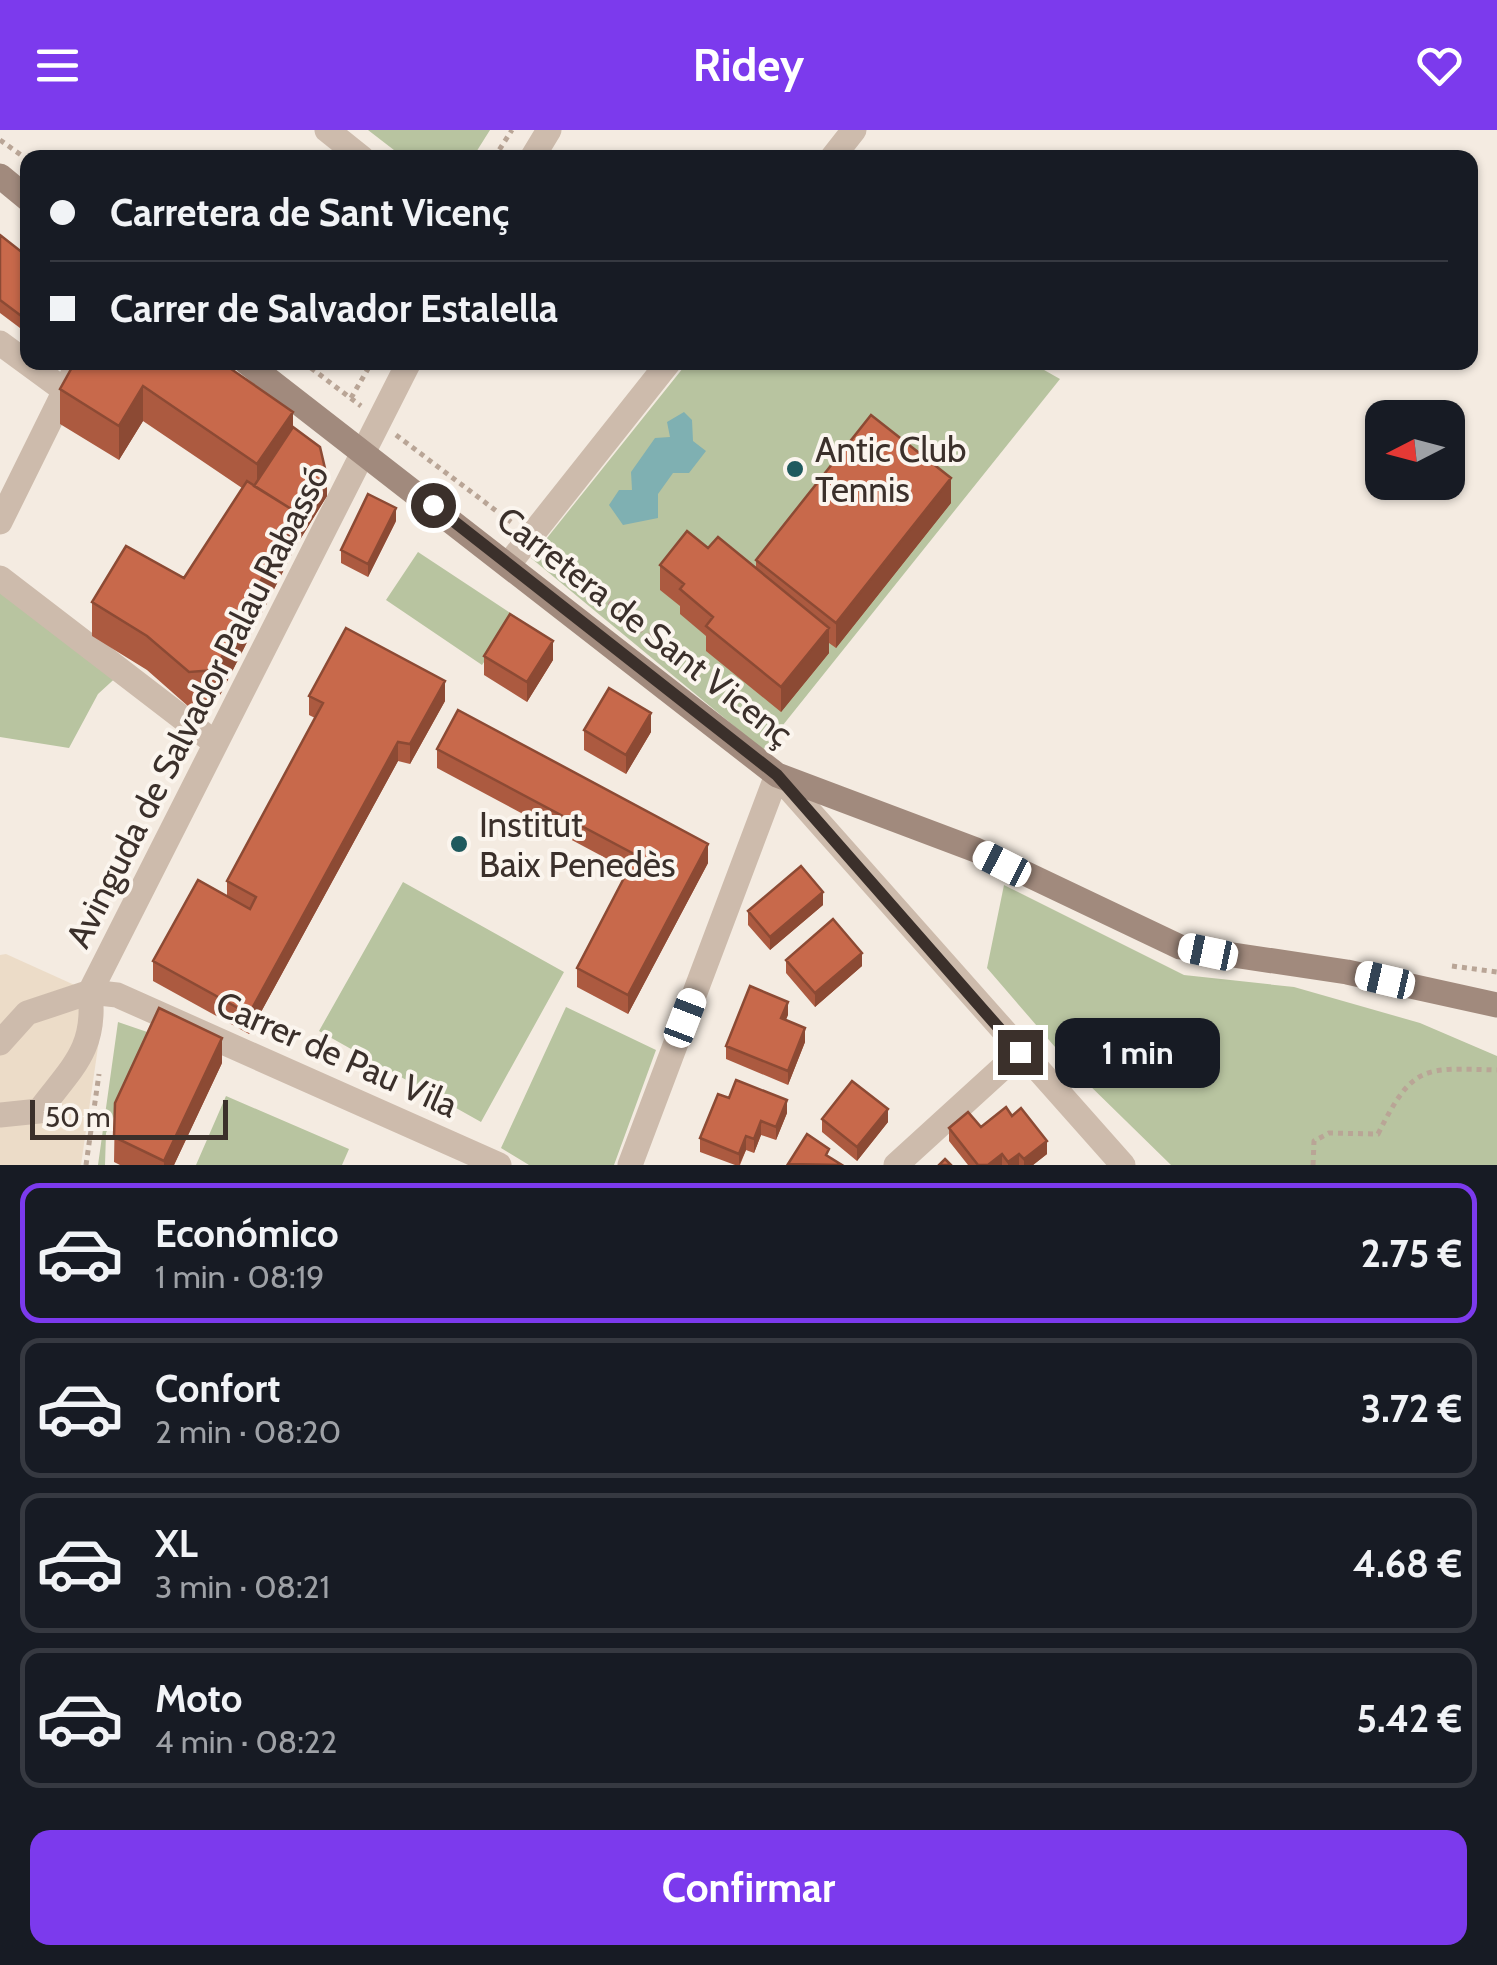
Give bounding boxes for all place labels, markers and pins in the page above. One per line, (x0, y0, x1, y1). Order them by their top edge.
place label: Antic Club Tennis (815, 428, 966, 511)
marker: Antic Club Tennis (784, 458, 806, 480)
place label: Institut Baix Penedès (479, 803, 675, 886)
marker: Institut Baix Penedès (448, 833, 470, 855)

